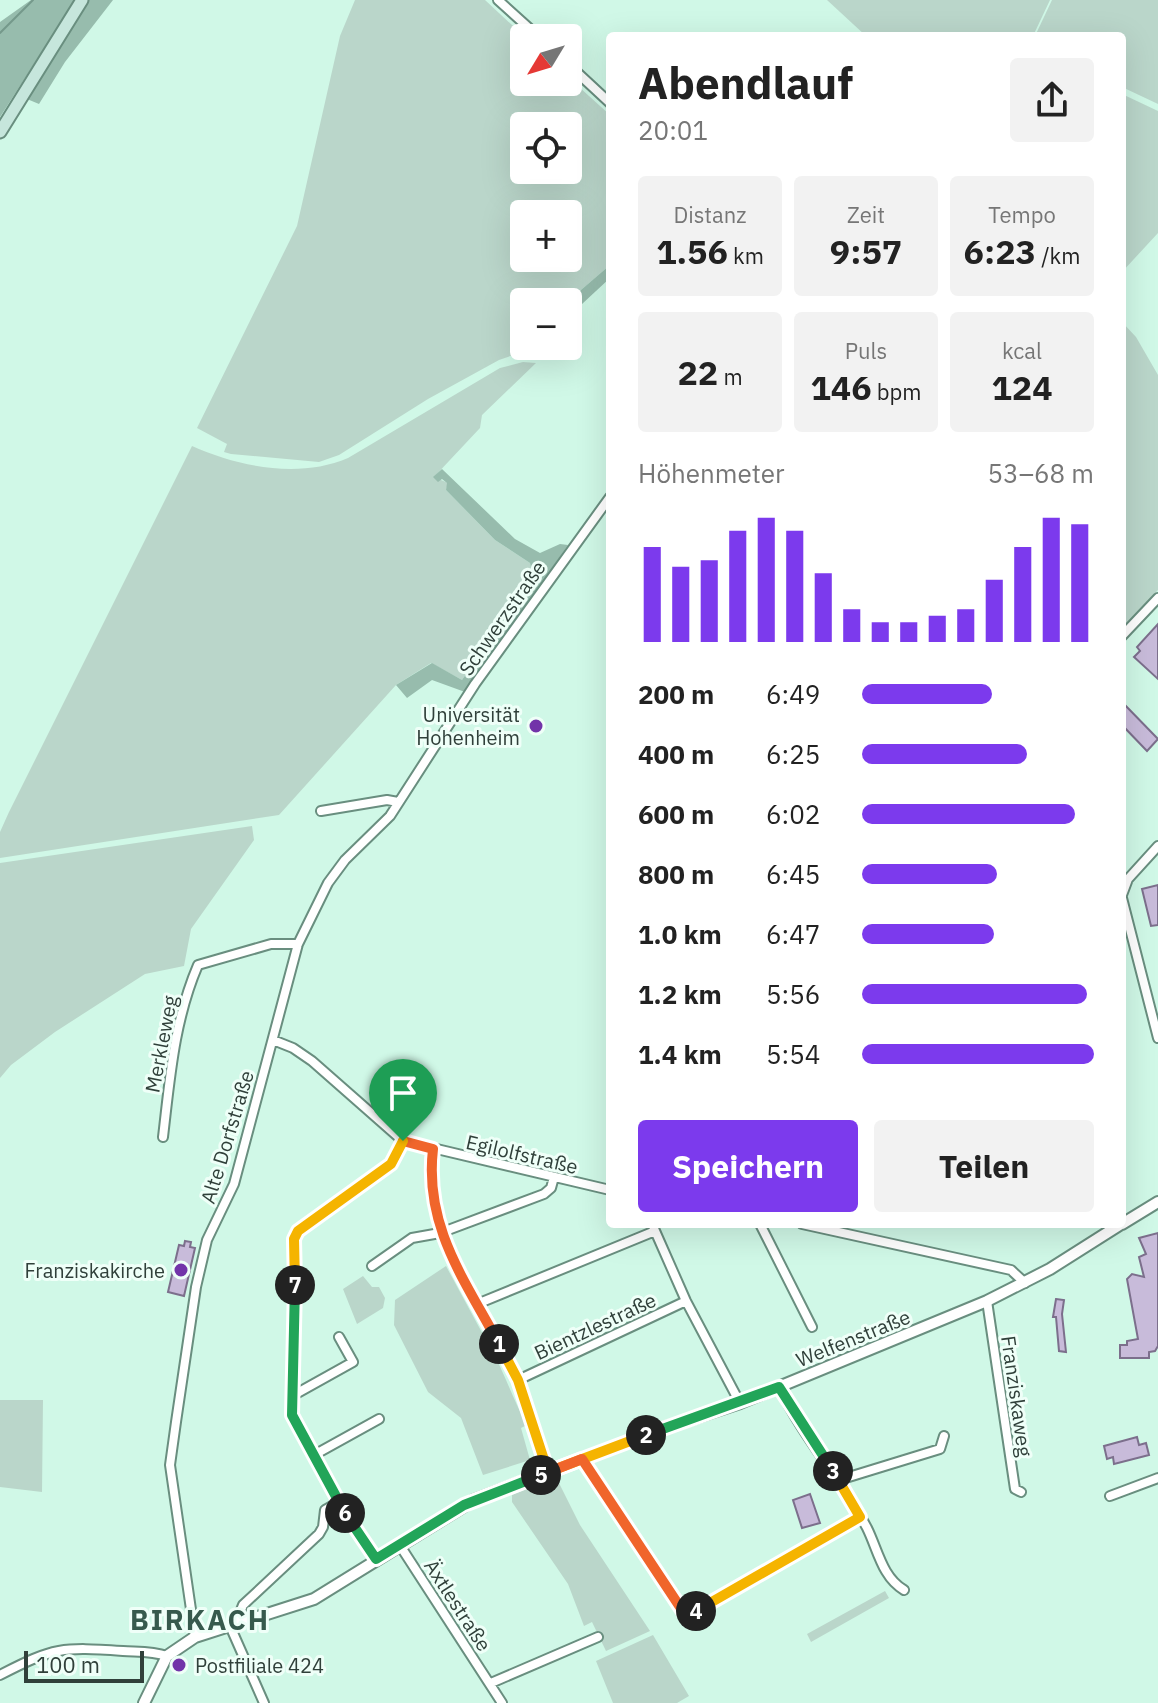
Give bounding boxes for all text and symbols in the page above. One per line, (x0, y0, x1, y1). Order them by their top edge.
north arrow (510, 24, 582, 96)
map controls (510, 24, 582, 360)
text: Abendlauf (638, 54, 853, 111)
button: share (1010, 58, 1094, 142)
button: locate (510, 112, 582, 184)
text: 20:01 (638, 113, 708, 147)
button: + (510, 200, 582, 272)
text: Distanz (674, 200, 747, 229)
text: Zeit (847, 200, 885, 229)
text: Tempo (988, 200, 1056, 229)
text: 1.56 (656, 229, 728, 273)
text: 9:57 (830, 229, 902, 273)
text: 6:23 (964, 229, 1036, 273)
text: km (728, 241, 764, 270)
text: /km (1036, 241, 1080, 270)
button: − (510, 288, 582, 360)
text: Puls (845, 336, 887, 365)
text: kcal (1002, 336, 1042, 365)
text: 22 (677, 350, 718, 394)
text: m (718, 362, 743, 391)
text: 146 (810, 365, 872, 409)
text: 124 (991, 365, 1053, 409)
text: bpm (872, 377, 922, 406)
text: Höhenmeter (638, 456, 785, 490)
text: 53–68 m (987, 456, 1094, 490)
street label: Schwerzstraße (452, 555, 552, 681)
text: 200 m (638, 677, 714, 711)
text: 6:49 (766, 677, 820, 711)
place label: Universität Hohenheim (416, 701, 520, 751)
marker: Universität Hohenheim (527, 717, 545, 735)
text: 400 m (638, 737, 714, 771)
text: 6:25 (766, 737, 820, 771)
text: 600 m (638, 797, 714, 831)
text: 6:02 (766, 797, 820, 831)
text: 800 m (638, 857, 714, 891)
text: 6:45 (766, 857, 820, 891)
text: 1.0 km (638, 917, 722, 951)
text: 6:47 (766, 917, 820, 951)
text: 1.2 km (638, 977, 722, 1011)
text: 5:56 (766, 977, 820, 1011)
street label: Merkleweg (138, 993, 184, 1095)
text: 1.4 km (638, 1037, 722, 1071)
text: 5:54 (766, 1037, 820, 1071)
pin (369, 1059, 437, 1141)
street label: Alte Dorfstraße (194, 1067, 260, 1207)
icon: arrive (381, 1071, 425, 1115)
button: Speichern (638, 1120, 858, 1212)
button: Teilen (874, 1120, 1094, 1212)
street label: Egilolfstraße (463, 1128, 581, 1180)
place label: Franziskakirche (25, 1257, 165, 1284)
marker: Franziskakirche (172, 1261, 190, 1279)
pin: 7 (275, 1265, 315, 1305)
text: 7 (288, 1270, 302, 1299)
street label: Bientzlestraße (530, 1286, 660, 1366)
street label: Welfenstraße (792, 1303, 914, 1373)
pin: 1 (479, 1324, 519, 1364)
text: 1 (492, 1329, 506, 1358)
street label: Franziskaweg (995, 1334, 1039, 1459)
pin: 2 (626, 1415, 666, 1455)
text: 2 (639, 1420, 653, 1449)
pin: 3 (813, 1451, 853, 1491)
pin: 5 (521, 1455, 561, 1495)
text: 3 (826, 1456, 840, 1485)
text: 5 (534, 1460, 548, 1489)
pin: 6 (325, 1493, 365, 1533)
text: 6 (338, 1498, 352, 1527)
street label: Äxtlestraße (418, 1554, 498, 1656)
pin: 4 (676, 1591, 716, 1631)
text: 4 (689, 1596, 703, 1625)
district label: BIRKACH (130, 1601, 270, 1638)
scale bar (24, 1647, 144, 1683)
text: 100 m (36, 1650, 100, 1679)
place label: Postfiliale 424 (195, 1652, 324, 1679)
marker: Postfiliale 424 (170, 1656, 188, 1674)

